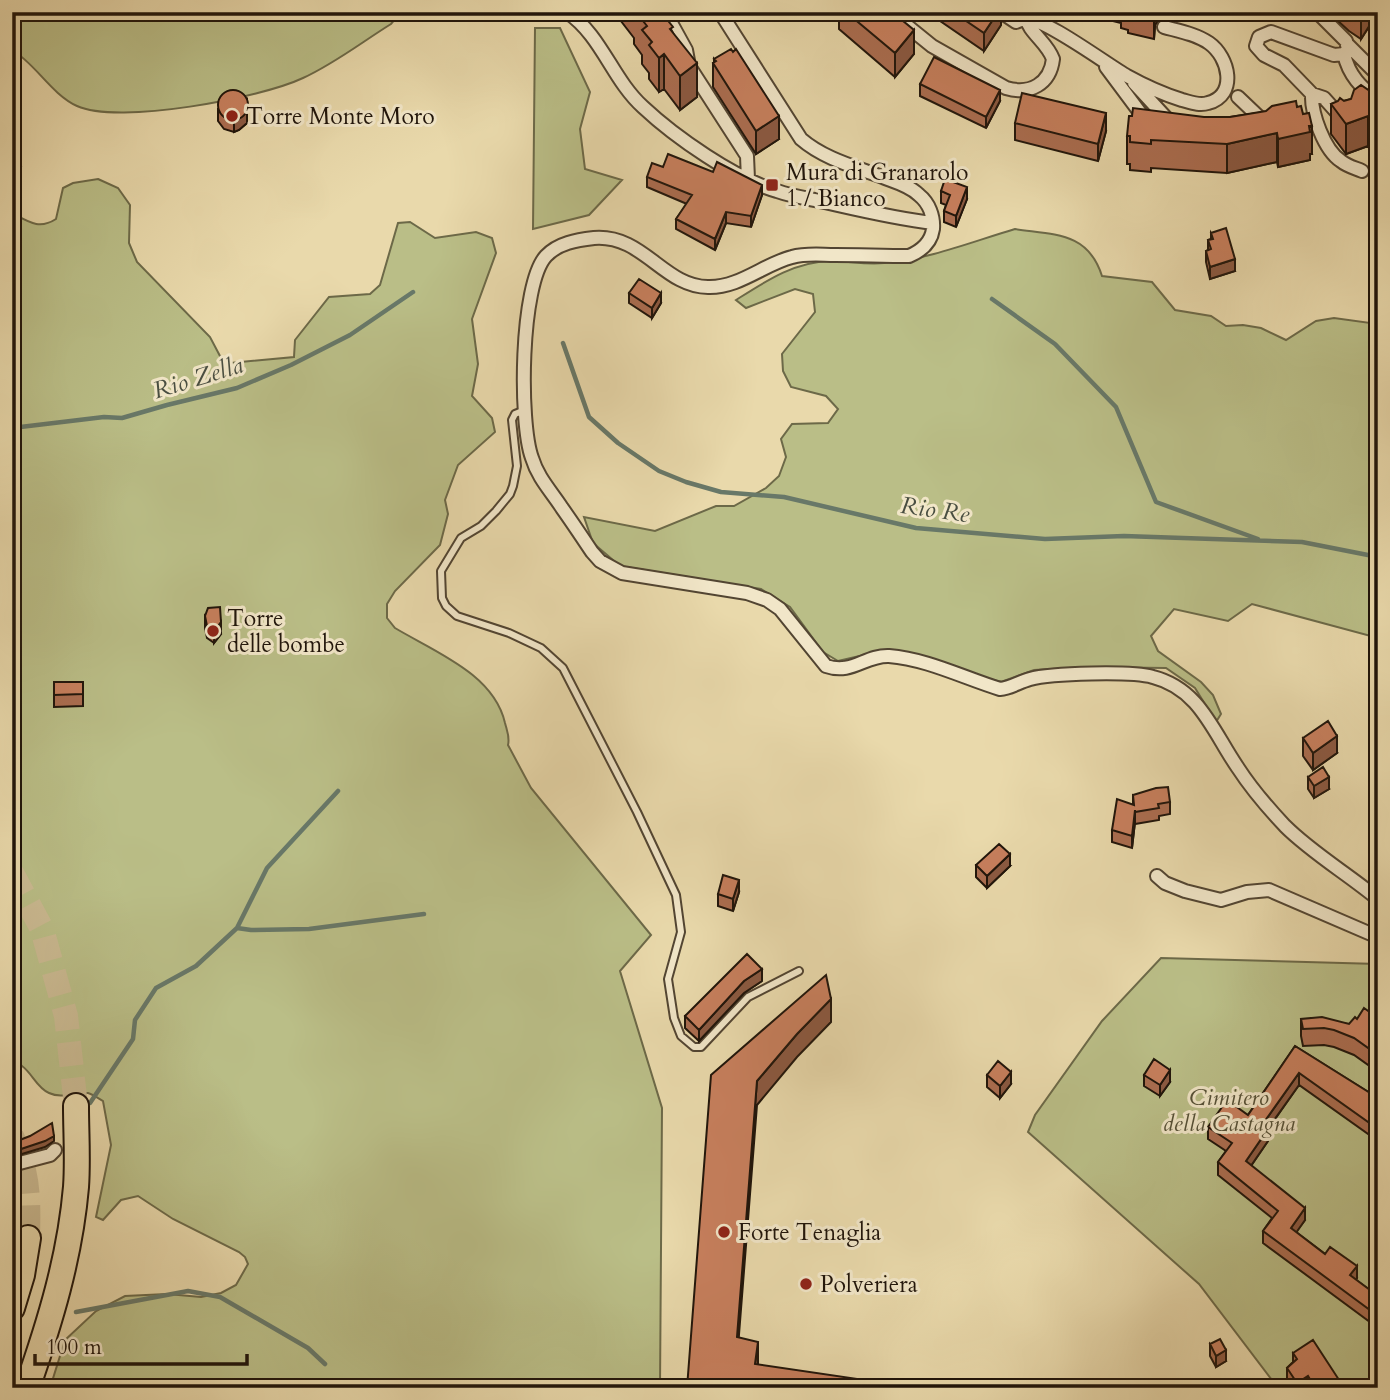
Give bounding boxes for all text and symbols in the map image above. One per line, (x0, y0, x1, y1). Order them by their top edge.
place label: Torre Monte Moro (246, 101, 435, 132)
marker: Torre Monte Moro (224, 108, 240, 124)
place label: Mura di Granarolo 1 / Bianco (786, 157, 968, 214)
marker: Mura di Granarolo 1 / Bianco (764, 177, 780, 193)
water label: Rio Zella (149, 349, 247, 407)
water label: Rio Re (899, 489, 972, 531)
place label: Torre delle bombe (227, 603, 345, 660)
marker: Torre delle bombe (205, 623, 221, 639)
park label: Cimitero della Castagna (1163, 1082, 1295, 1139)
place label: Forte Tenaglia (738, 1217, 881, 1248)
marker: Forte Tenaglia (716, 1224, 732, 1240)
place label: Polveriera (820, 1269, 918, 1300)
marker: Polveriera (798, 1276, 814, 1292)
scale bar (35, 1323, 247, 1367)
text: 100 m (46, 1333, 102, 1362)

